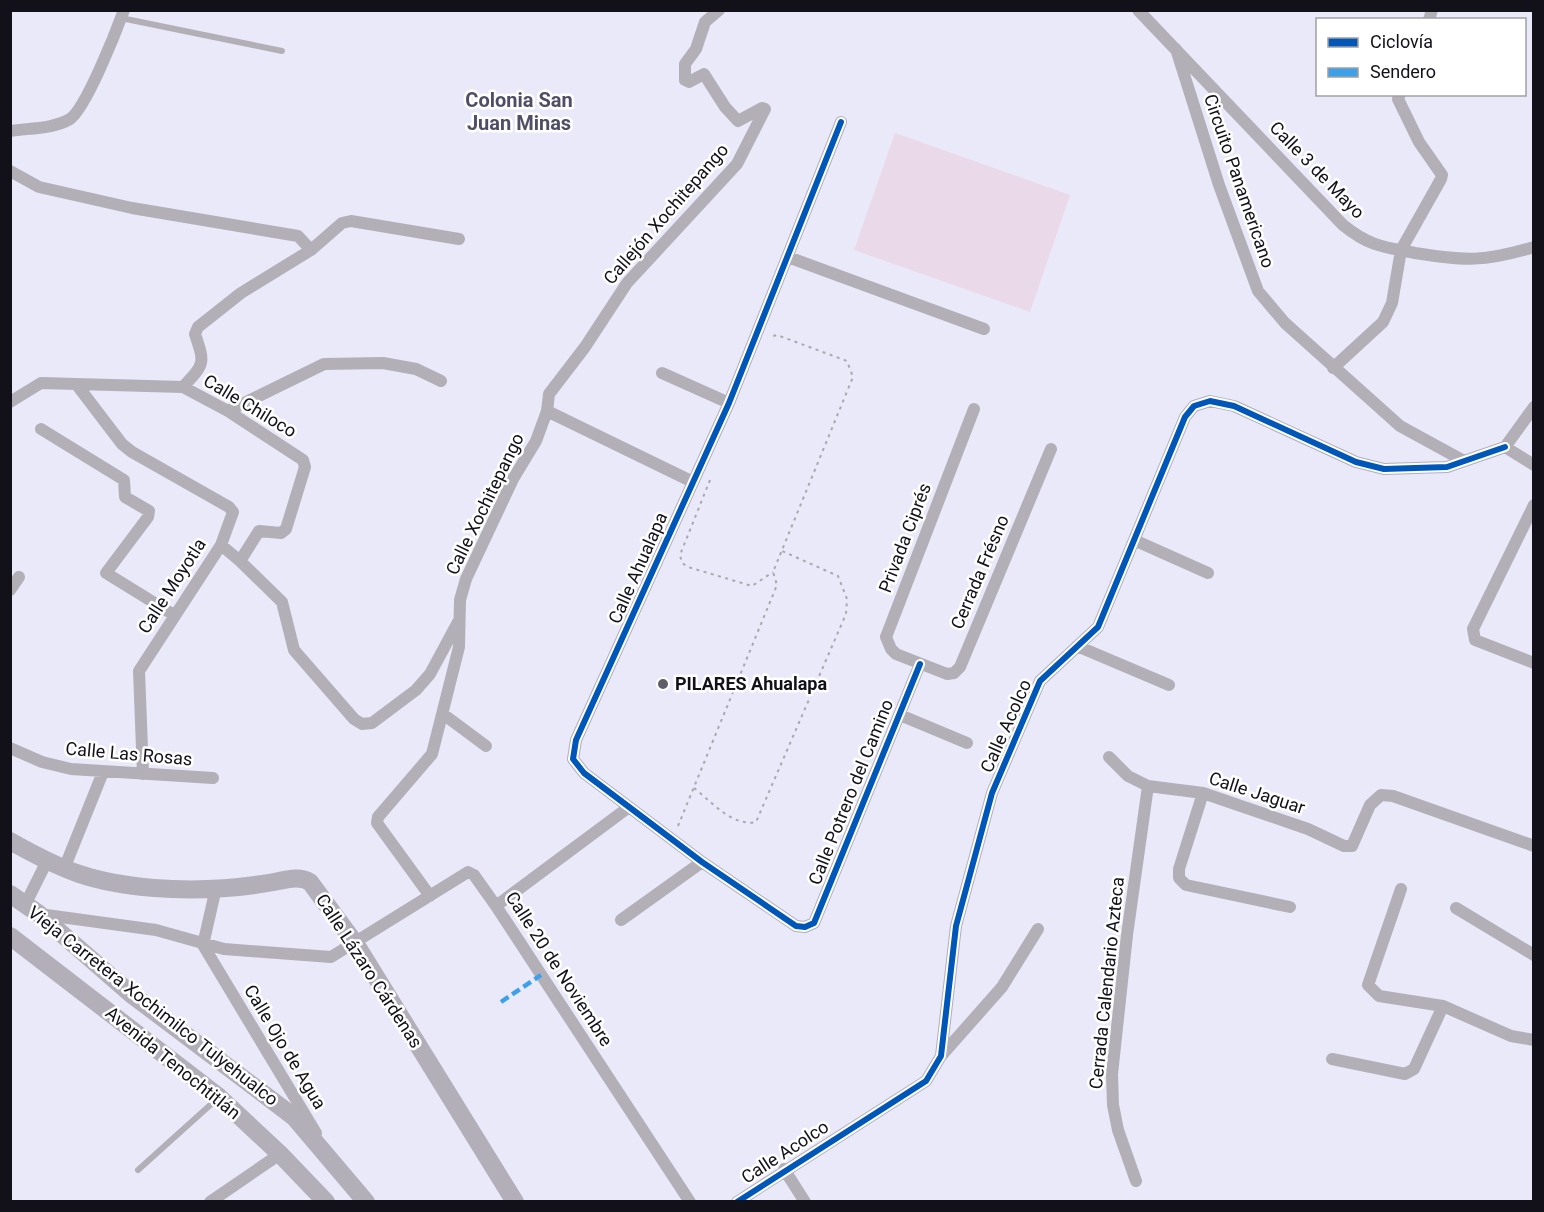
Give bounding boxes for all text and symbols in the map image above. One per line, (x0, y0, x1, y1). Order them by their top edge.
legend (1316, 18, 1526, 96)
text: Ciclovía (1370, 31, 1433, 52)
text: Sendero (1370, 61, 1436, 82)
district label: Colonia San Juan Minas (465, 88, 573, 135)
street label: Circuito Panamericano (1200, 91, 1279, 270)
street label: Calle 3 de Mayo (1266, 117, 1369, 223)
street label: Callejón Xochitepango (599, 139, 732, 288)
street label: Calle Chiloco (200, 370, 300, 442)
street label: Calle Xochitepango (441, 430, 528, 578)
street label: Privada Ciprés (874, 480, 935, 596)
street label: Calle Ahualapa (604, 509, 671, 627)
street label: Cerrada Frésno (946, 512, 1013, 632)
street label: Calle Moyotla (133, 534, 210, 637)
place label: PILARES Ahualapa (675, 673, 827, 694)
street label: Calle Acolco (976, 676, 1035, 776)
marker: PILARES Ahualapa (656, 677, 670, 691)
street label: Calle Potrero del Camino (804, 696, 897, 888)
street label: Calle Las Rosas (65, 737, 193, 770)
street label: Calle Jaguar (1206, 767, 1308, 818)
street label: Cerrada Calendario Azteca (1085, 876, 1128, 1090)
street label: Calle 20 de Noviembre (502, 887, 617, 1050)
street label: Calle Lázaro Cárdenas (312, 890, 427, 1052)
street label: Vieja Carretera Xochimilco Tulyehualco (24, 901, 283, 1110)
street label: Calle Ojo de Agua (240, 981, 331, 1113)
street label: Avenida Tenochtitlán (102, 1002, 245, 1123)
street label: Calle Acolco (737, 1116, 832, 1188)

